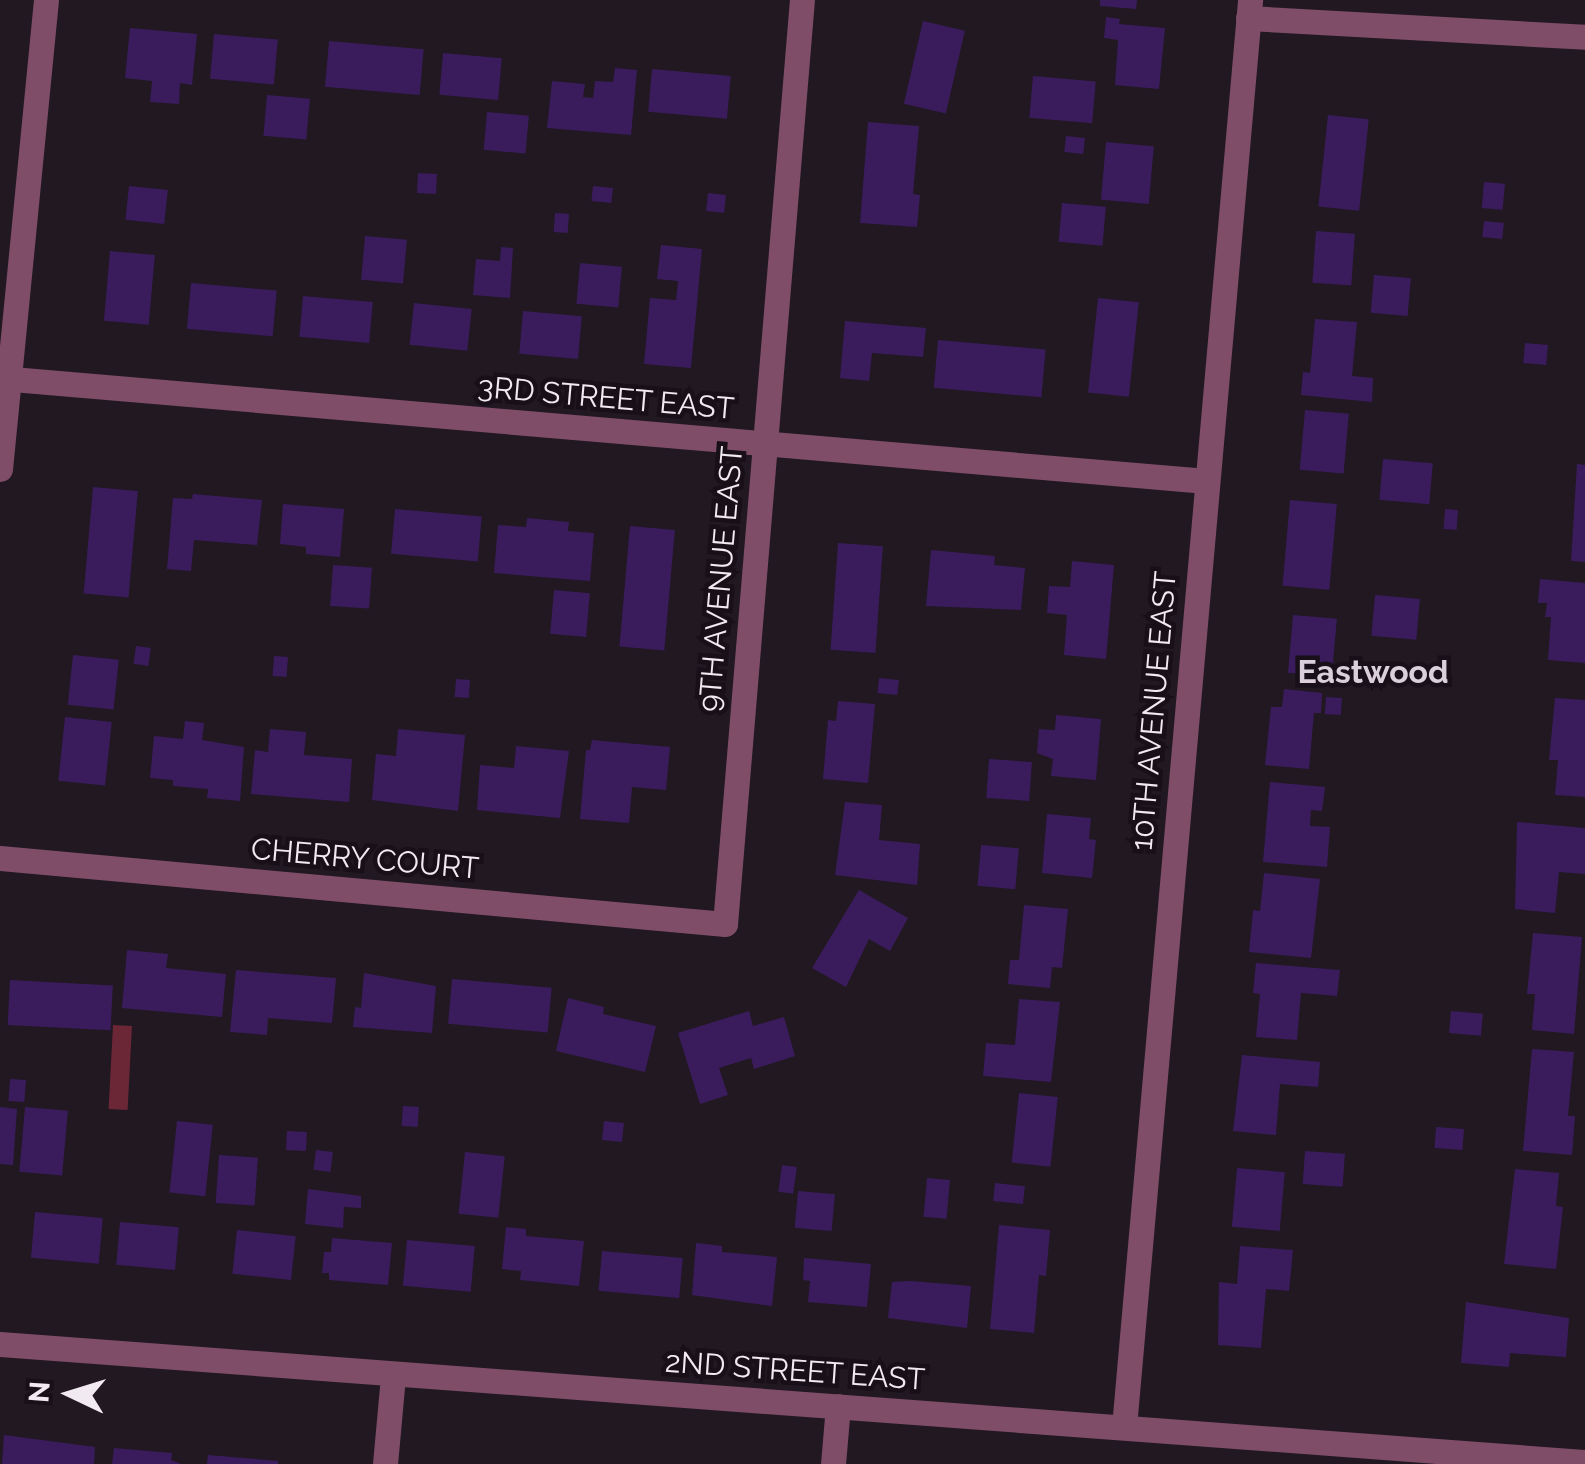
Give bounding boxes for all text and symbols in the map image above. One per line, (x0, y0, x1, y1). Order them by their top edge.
street label: 3RD STREET EAST (476, 369, 736, 427)
street label: 9TH AVENUE EAST (691, 444, 751, 714)
street label: 10TH AVENUE EAST (1124, 569, 1184, 853)
district label: Eastwood (1297, 653, 1449, 691)
street label: CHERRY COURT (249, 831, 481, 887)
north arrow (20, 1344, 120, 1444)
street label: 2ND STREET EAST (663, 1344, 927, 1398)
text: N (22, 1380, 57, 1404)

